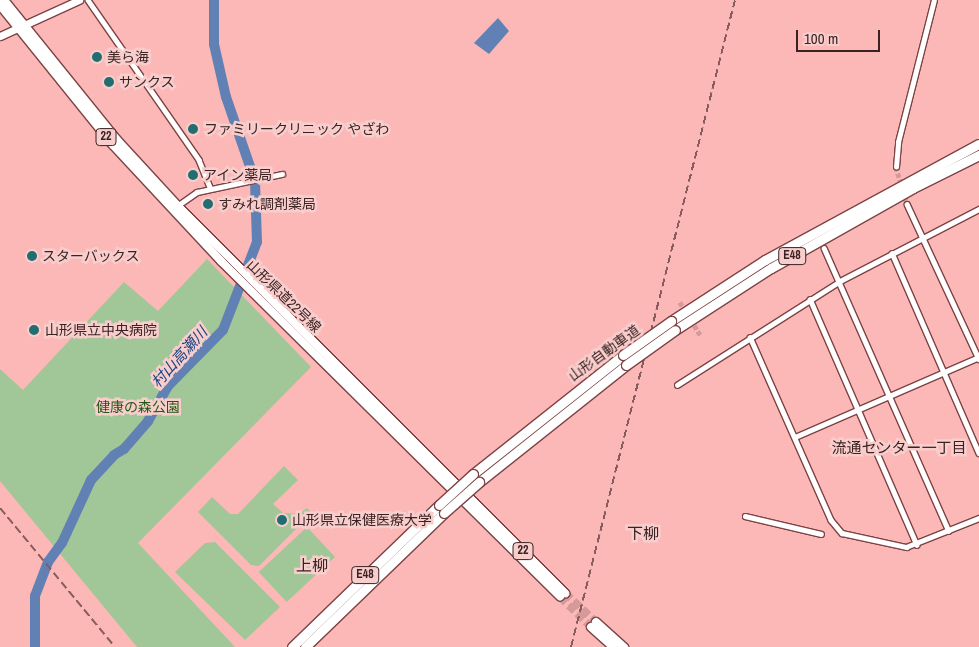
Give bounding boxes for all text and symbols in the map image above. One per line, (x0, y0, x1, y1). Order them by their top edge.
scale bar (799, 20, 883, 52)
text: 100 m (804, 28, 838, 49)
place label: 美ら海 (107, 49, 149, 65)
marker: 美ら海 (91, 51, 103, 63)
place label: サンクス (119, 74, 175, 90)
marker: サンクス (103, 76, 115, 88)
place label: ファミリークリニック やざわ (204, 121, 389, 137)
marker: ファミリークリニック やざわ (186, 122, 200, 136)
road number: 22 (95, 128, 117, 146)
place label: アイン薬局 (203, 167, 273, 183)
marker: アイン薬局 (187, 169, 199, 181)
place label: すみれ調剤薬局 (218, 196, 316, 212)
marker: すみれ調剤薬局 (202, 198, 214, 210)
road number: E48 (777, 247, 807, 266)
place label: スターバックス (42, 248, 140, 264)
marker: スターバックス (26, 250, 38, 262)
street label: 山形県道22号線 (243, 256, 325, 336)
place label: 山形県立中央病院 (45, 322, 157, 338)
street label: 山形自動車道 (565, 322, 643, 384)
marker: 山形県立中央病院 (27, 323, 41, 337)
water label: 村山高瀬川 (147, 323, 211, 391)
park label: 健康の森公園 (96, 399, 180, 415)
district label: 流通センター一丁目 (832, 439, 966, 457)
place label: 山形県立保健医療大学 (292, 512, 432, 528)
marker: 山形県立保健医療大学 (276, 514, 288, 526)
district label: 下柳 (627, 523, 659, 543)
road number: 22 (512, 542, 534, 560)
district label: 上柳 (296, 555, 328, 575)
road number: E48 (350, 566, 380, 584)

